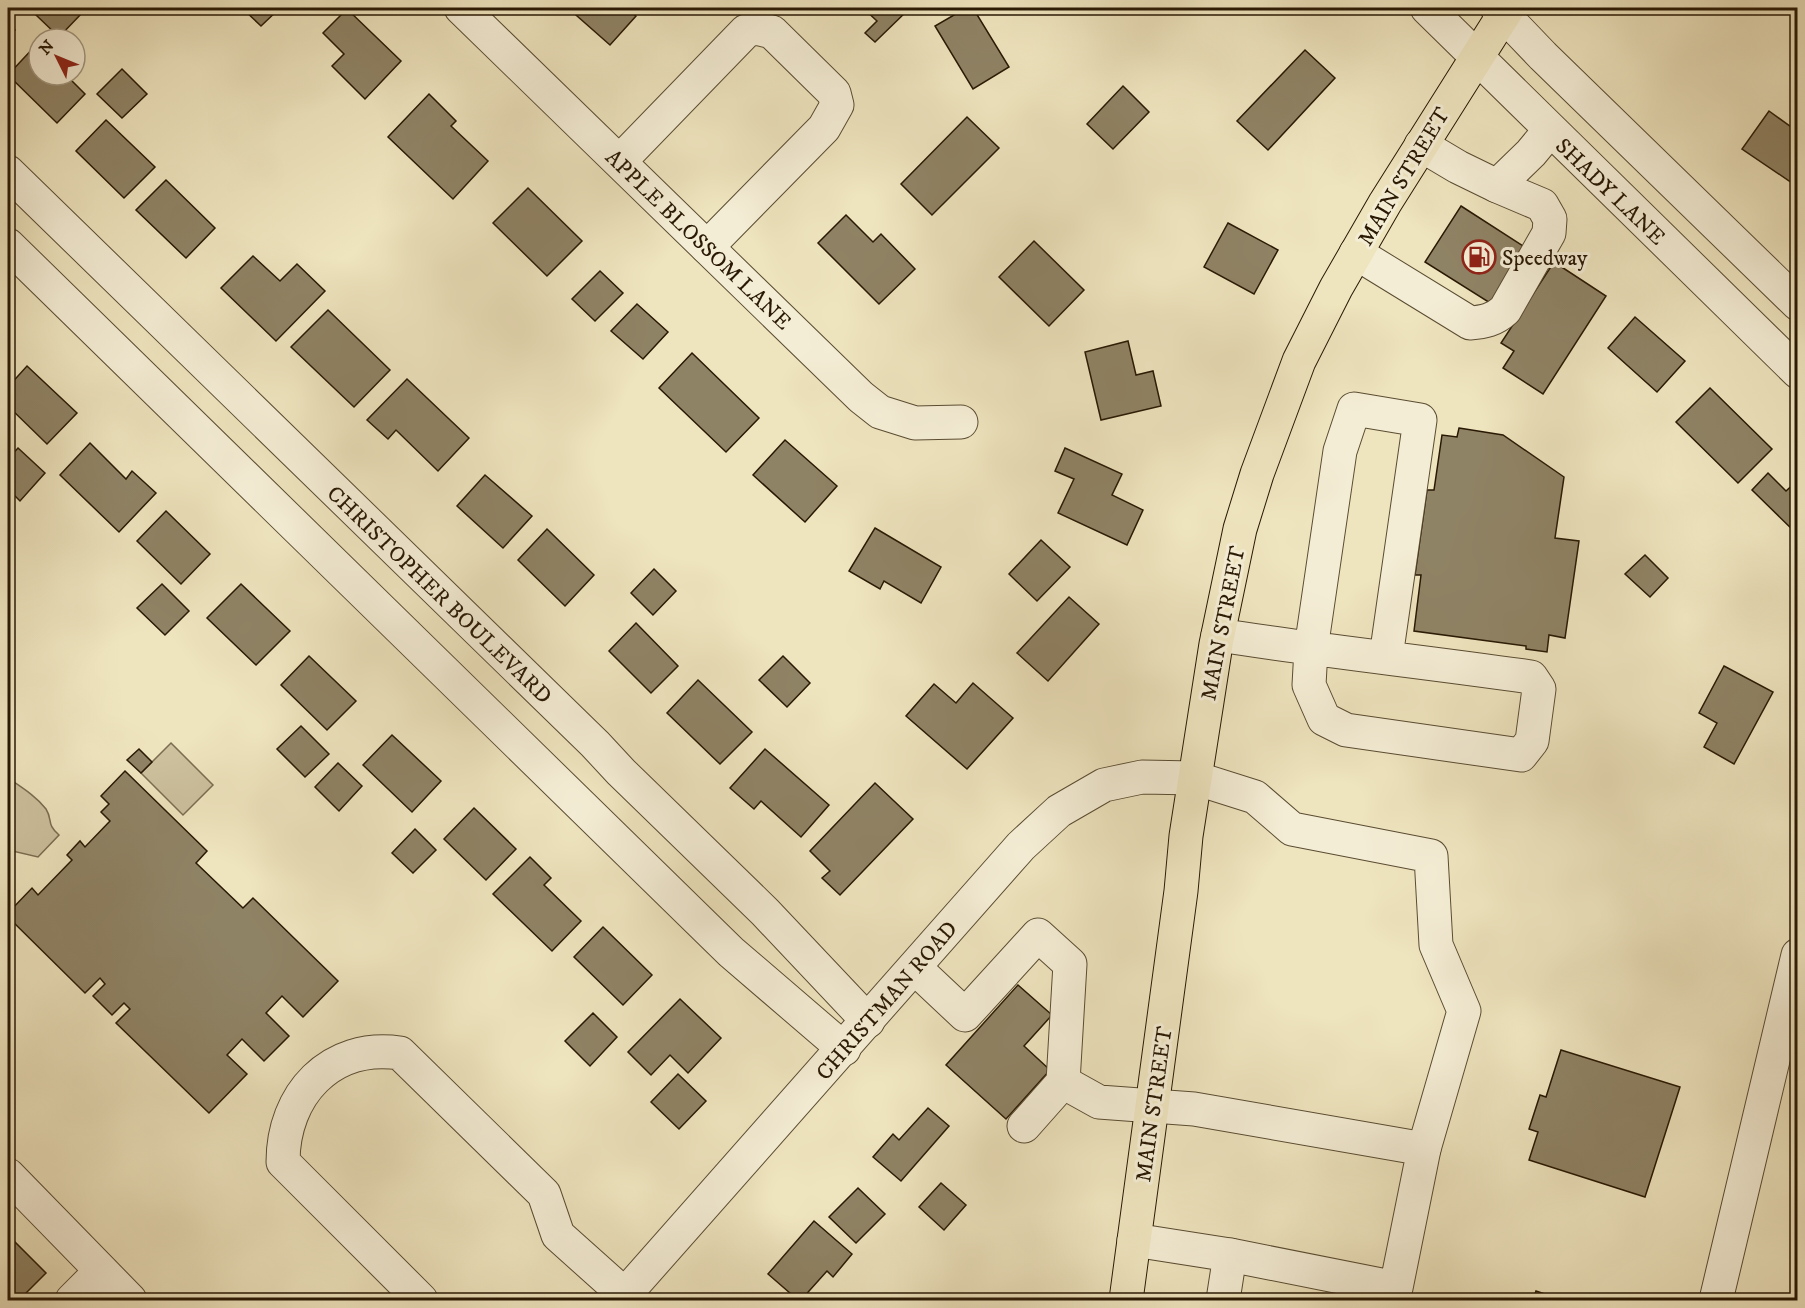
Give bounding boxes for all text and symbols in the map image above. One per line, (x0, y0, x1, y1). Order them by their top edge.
north arrow (27, 27, 87, 87)
text: N (35, 36, 59, 59)
street label: MAIN STREET (1352, 102, 1456, 251)
street label: SHADY LANE (1549, 133, 1671, 251)
street label: APPLE BLOSSOM LANE (599, 144, 797, 336)
fuel station icon: Speedway (1461, 239, 1497, 275)
place label: Speedway (1502, 245, 1588, 272)
street label: CHRISTOPHER BOULEVARD (321, 480, 557, 710)
street label: MAIN STREET (1195, 544, 1252, 703)
street label: CHRISTMAN ROAD (811, 916, 964, 1086)
street label: MAIN STREET (1130, 1024, 1179, 1184)

